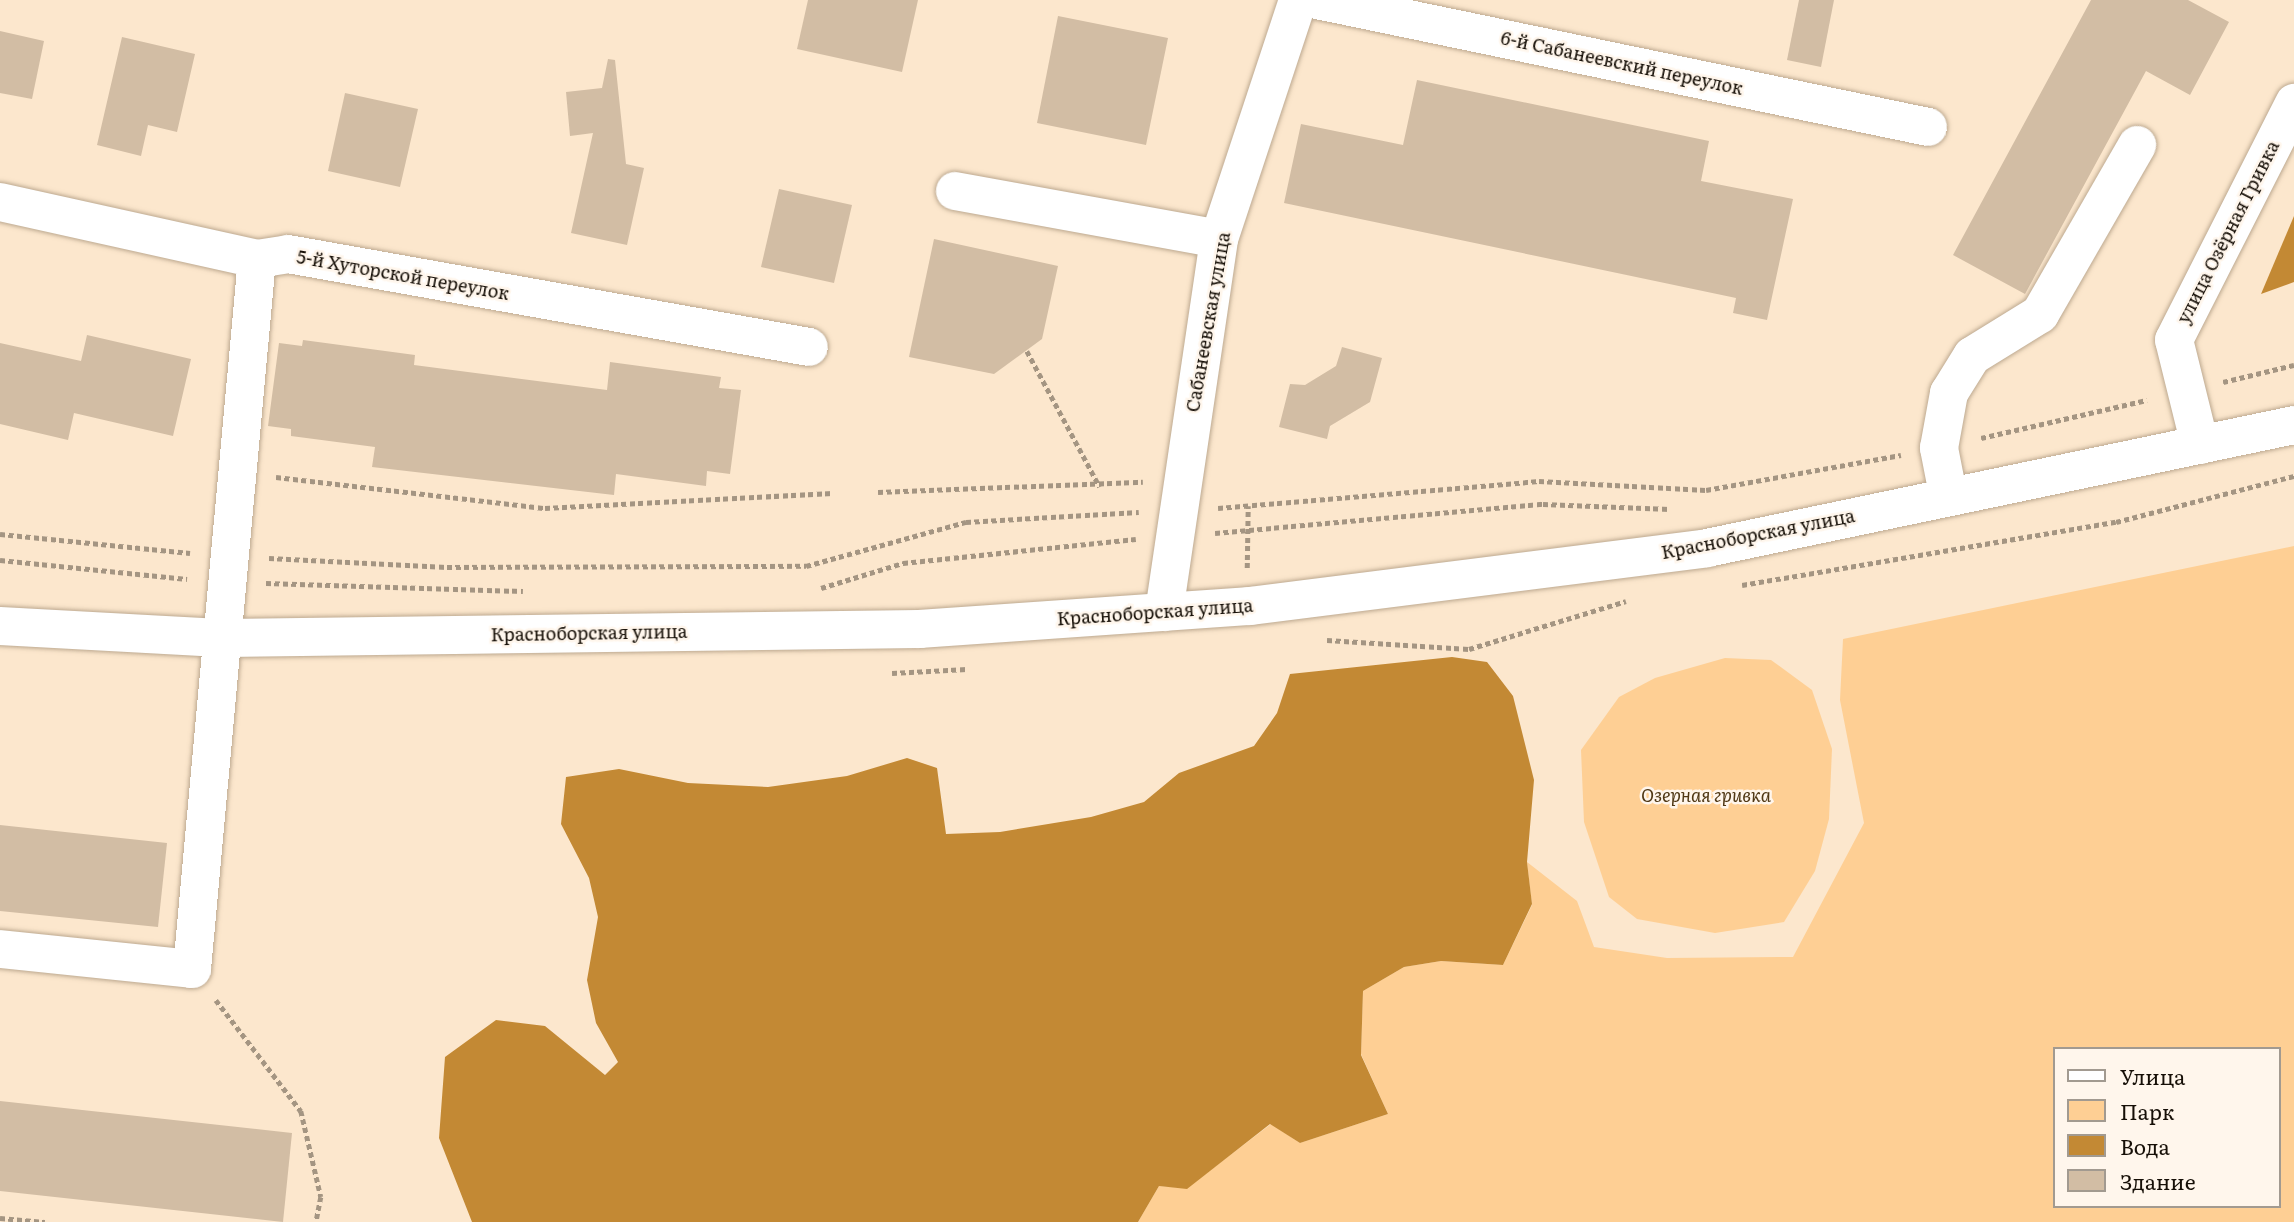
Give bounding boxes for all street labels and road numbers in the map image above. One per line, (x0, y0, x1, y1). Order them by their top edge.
street label: 6-й Сабанеевский переулок (1499, 27, 1745, 99)
street label: улица Озёрная Гривка (2172, 137, 2284, 327)
street label: Сабанеевская улица (1182, 230, 1234, 414)
street label: 5-й Хуторской переулок (295, 246, 511, 304)
street label: Красноборская улица (1659, 505, 1857, 563)
street label: Красноборская улица (1056, 594, 1254, 630)
street label: Красноборская улица (490, 620, 688, 646)

